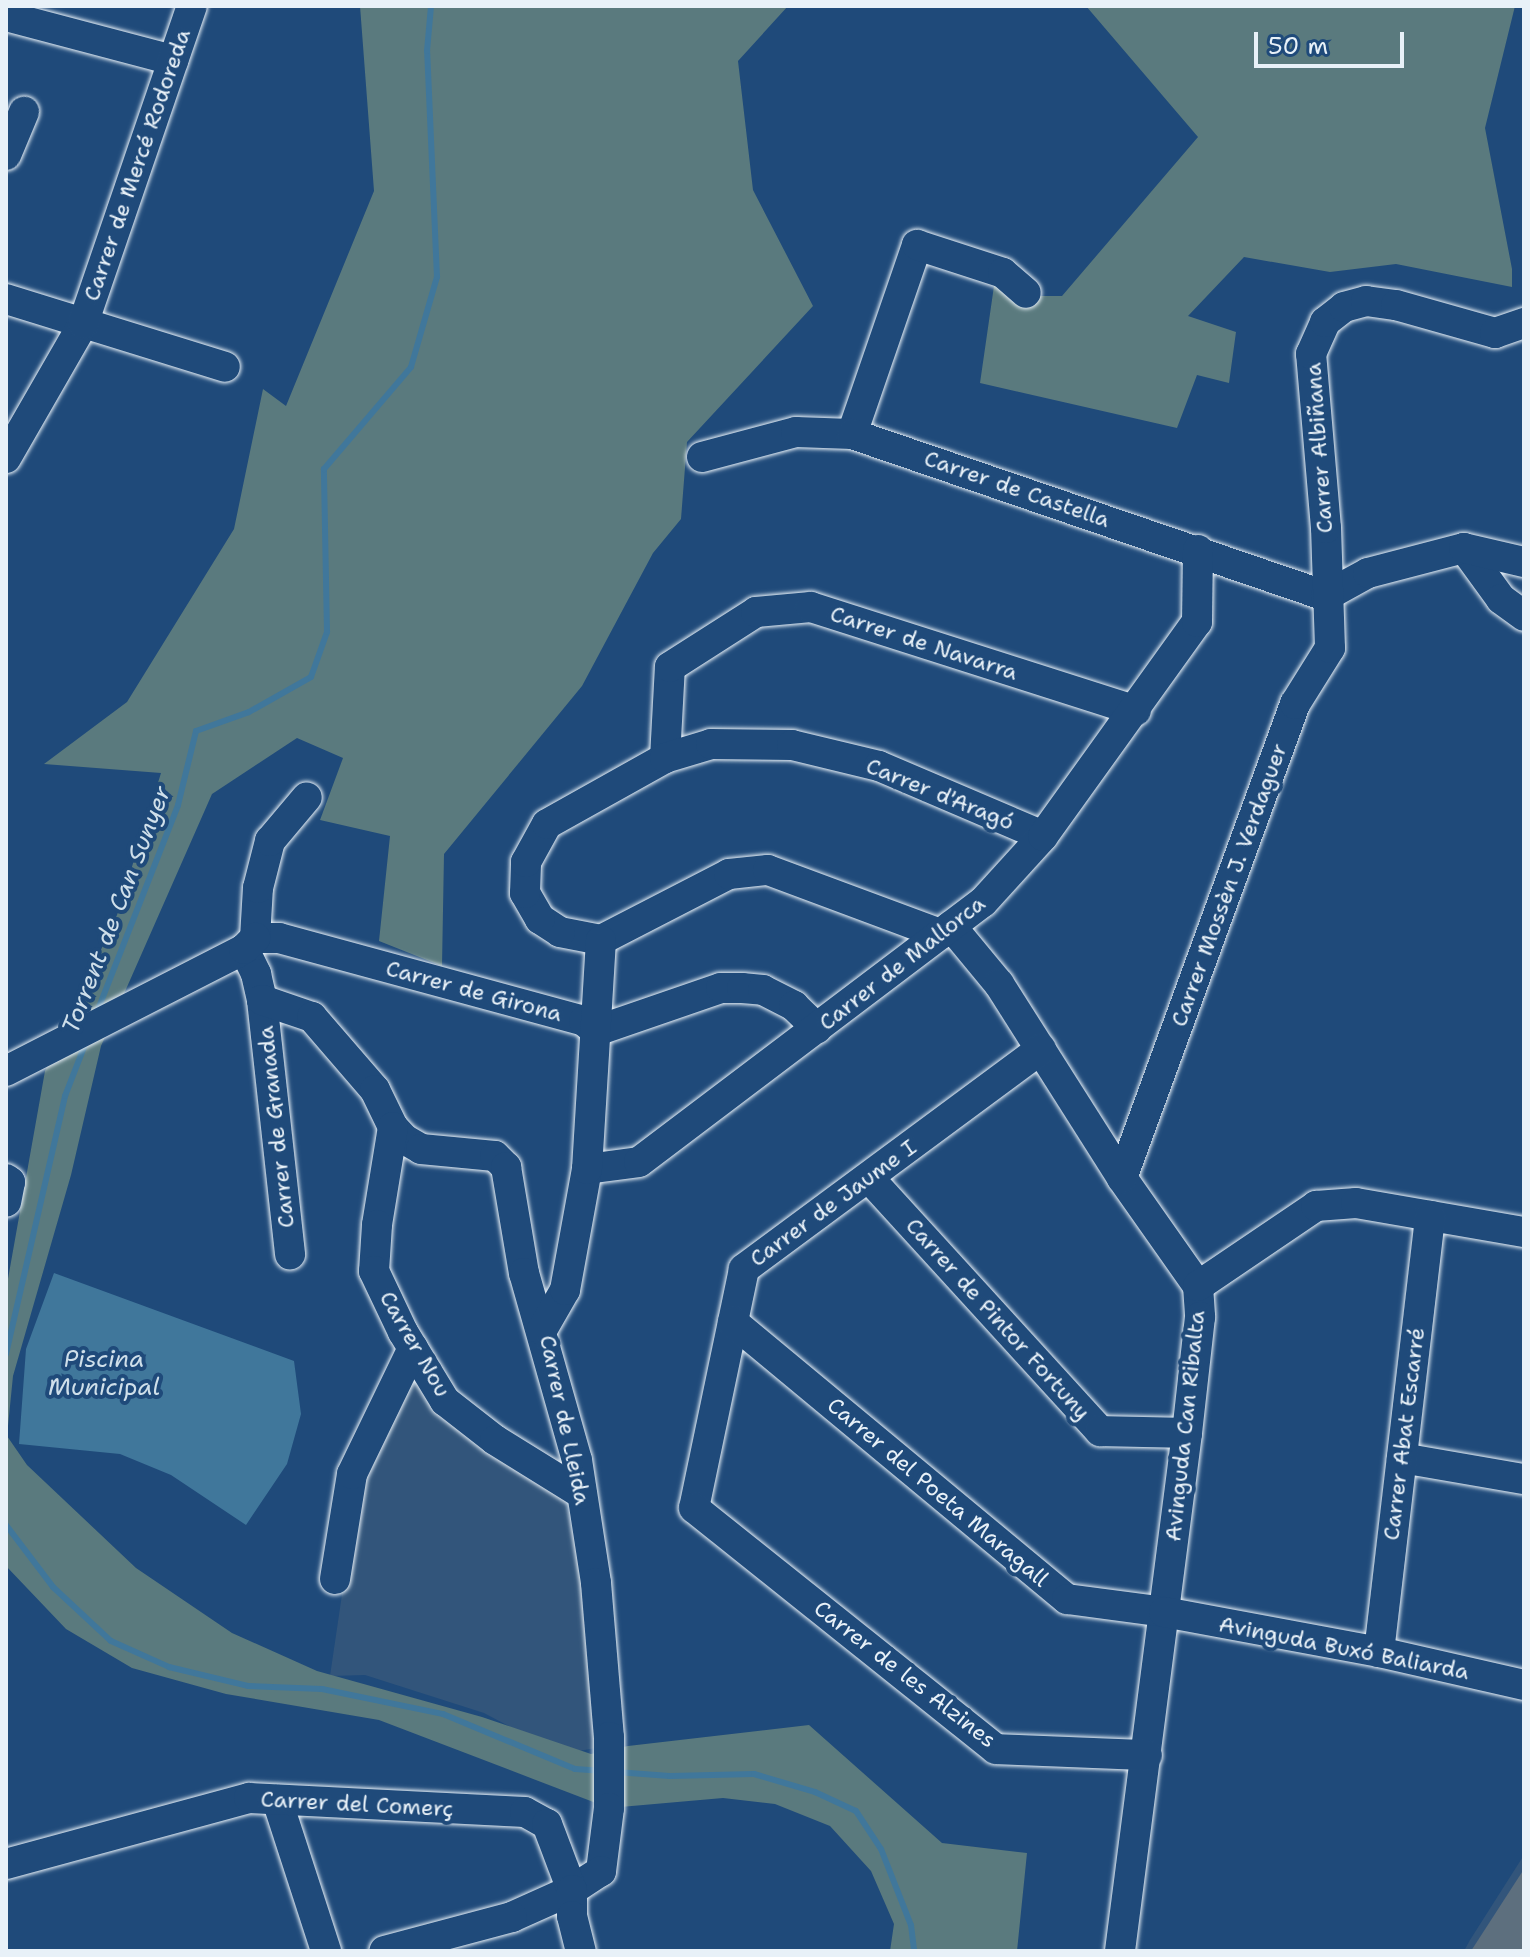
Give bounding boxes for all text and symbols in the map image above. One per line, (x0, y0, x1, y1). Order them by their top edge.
scale bar (1258, 16, 1408, 66)
street label: Carrer de Mercé Rodoreda (78, 26, 196, 304)
text: 50 m (1268, 30, 1328, 62)
street label: Carrer Albiñana (1300, 362, 1338, 534)
street label: Carrer de Castella (921, 445, 1113, 533)
street label: Carrer de Navarra (827, 600, 1021, 686)
street label: Carrer Mossèn J. Verdaguer (1165, 740, 1293, 1030)
street label: Carrer d'Aragó (862, 752, 1018, 836)
water label: Torrent de Can Sunyer (57, 782, 177, 1038)
street label: Carrer de Mallorca (814, 890, 990, 1036)
street label: Carrer de Girona (383, 955, 565, 1027)
street label: Carrer de Granada (252, 1025, 300, 1229)
street label: Carrer de Jaume I (745, 1134, 921, 1272)
street label: Carrer de Pintor Fortuny (900, 1213, 1096, 1425)
street label: Carrer Nou (374, 1286, 456, 1402)
street label: Avinguda Can Ribalta (1160, 1309, 1210, 1543)
street label: Carrer Abat Escarré (1378, 1326, 1430, 1542)
street label: Carrer de Lleida (534, 1333, 596, 1507)
water label: Piscina Municipal (48, 1346, 160, 1402)
street label: Carrer del Poeta Maragall (822, 1392, 1054, 1592)
street label: Carrer de les Alzines (809, 1595, 1001, 1753)
street label: Avinguda Buxó Baliarda (1217, 1611, 1471, 1685)
street label: Carrer del Comerç (260, 1786, 454, 1822)

